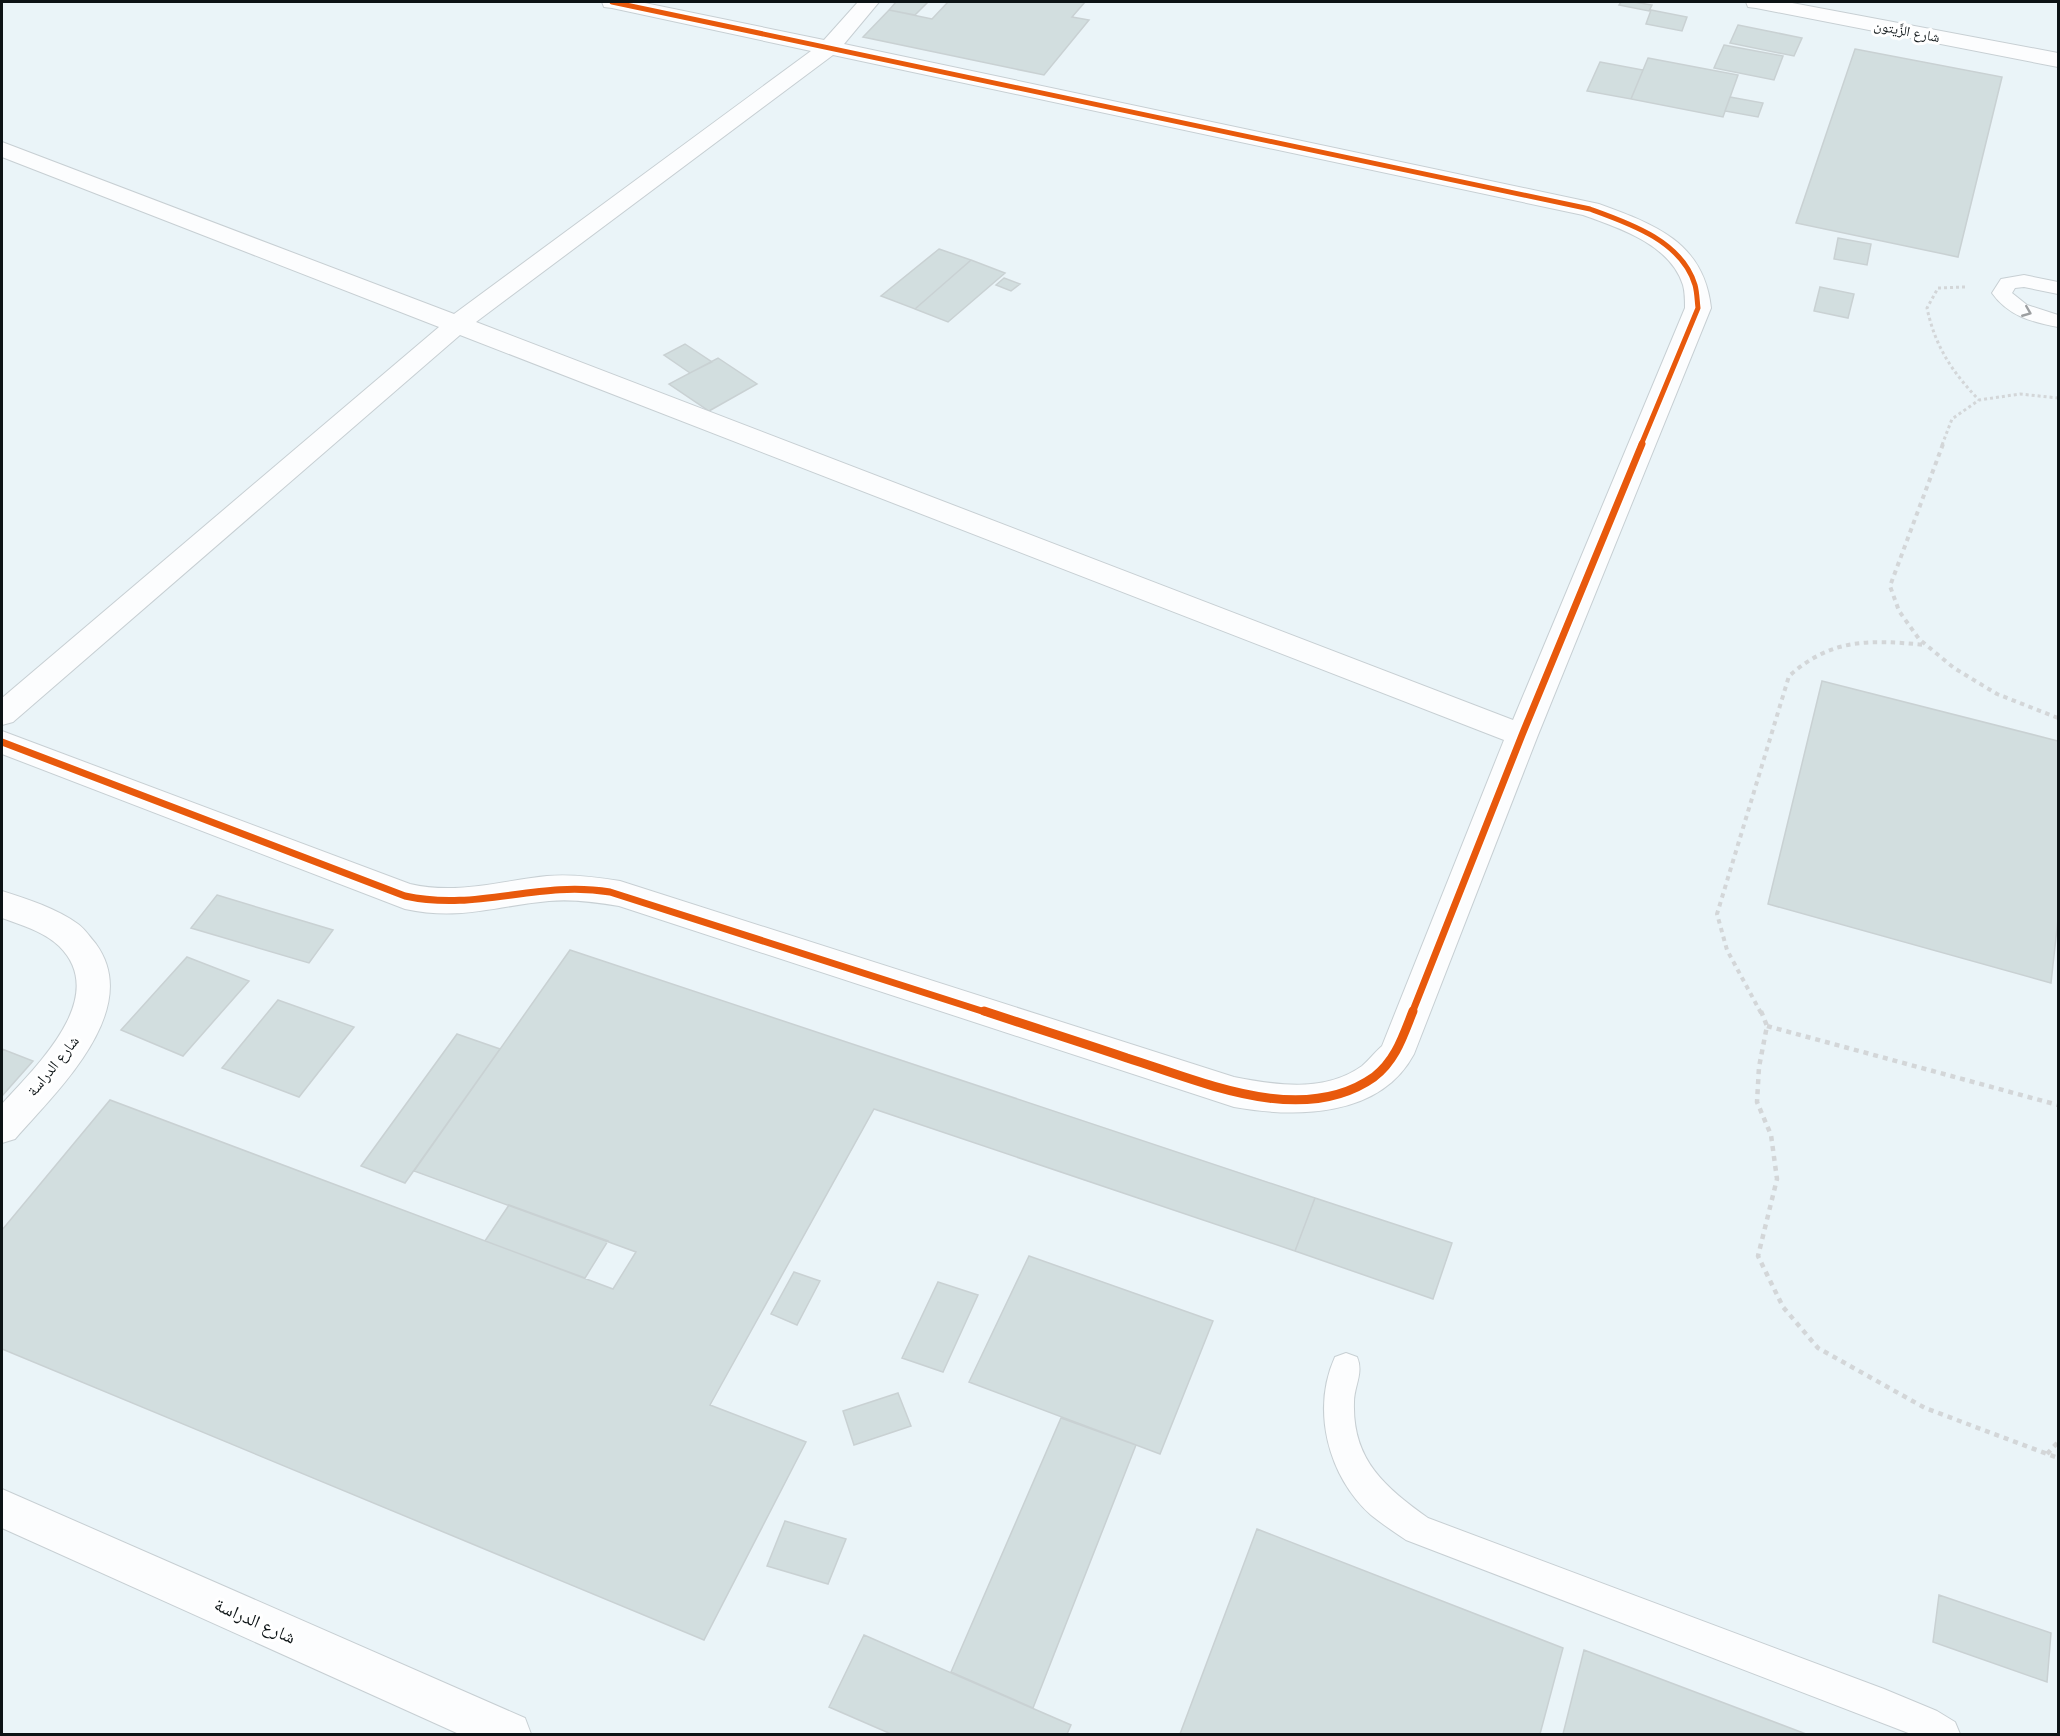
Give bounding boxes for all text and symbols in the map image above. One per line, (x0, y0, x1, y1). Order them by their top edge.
street label: شارع الزَّيتون (1872, 15, 1942, 47)
one-way arrow (2021, 305, 2032, 317)
street label: شارع الدراسة (22, 1031, 84, 1100)
street label: شارع الدراسة (211, 1591, 300, 1649)

